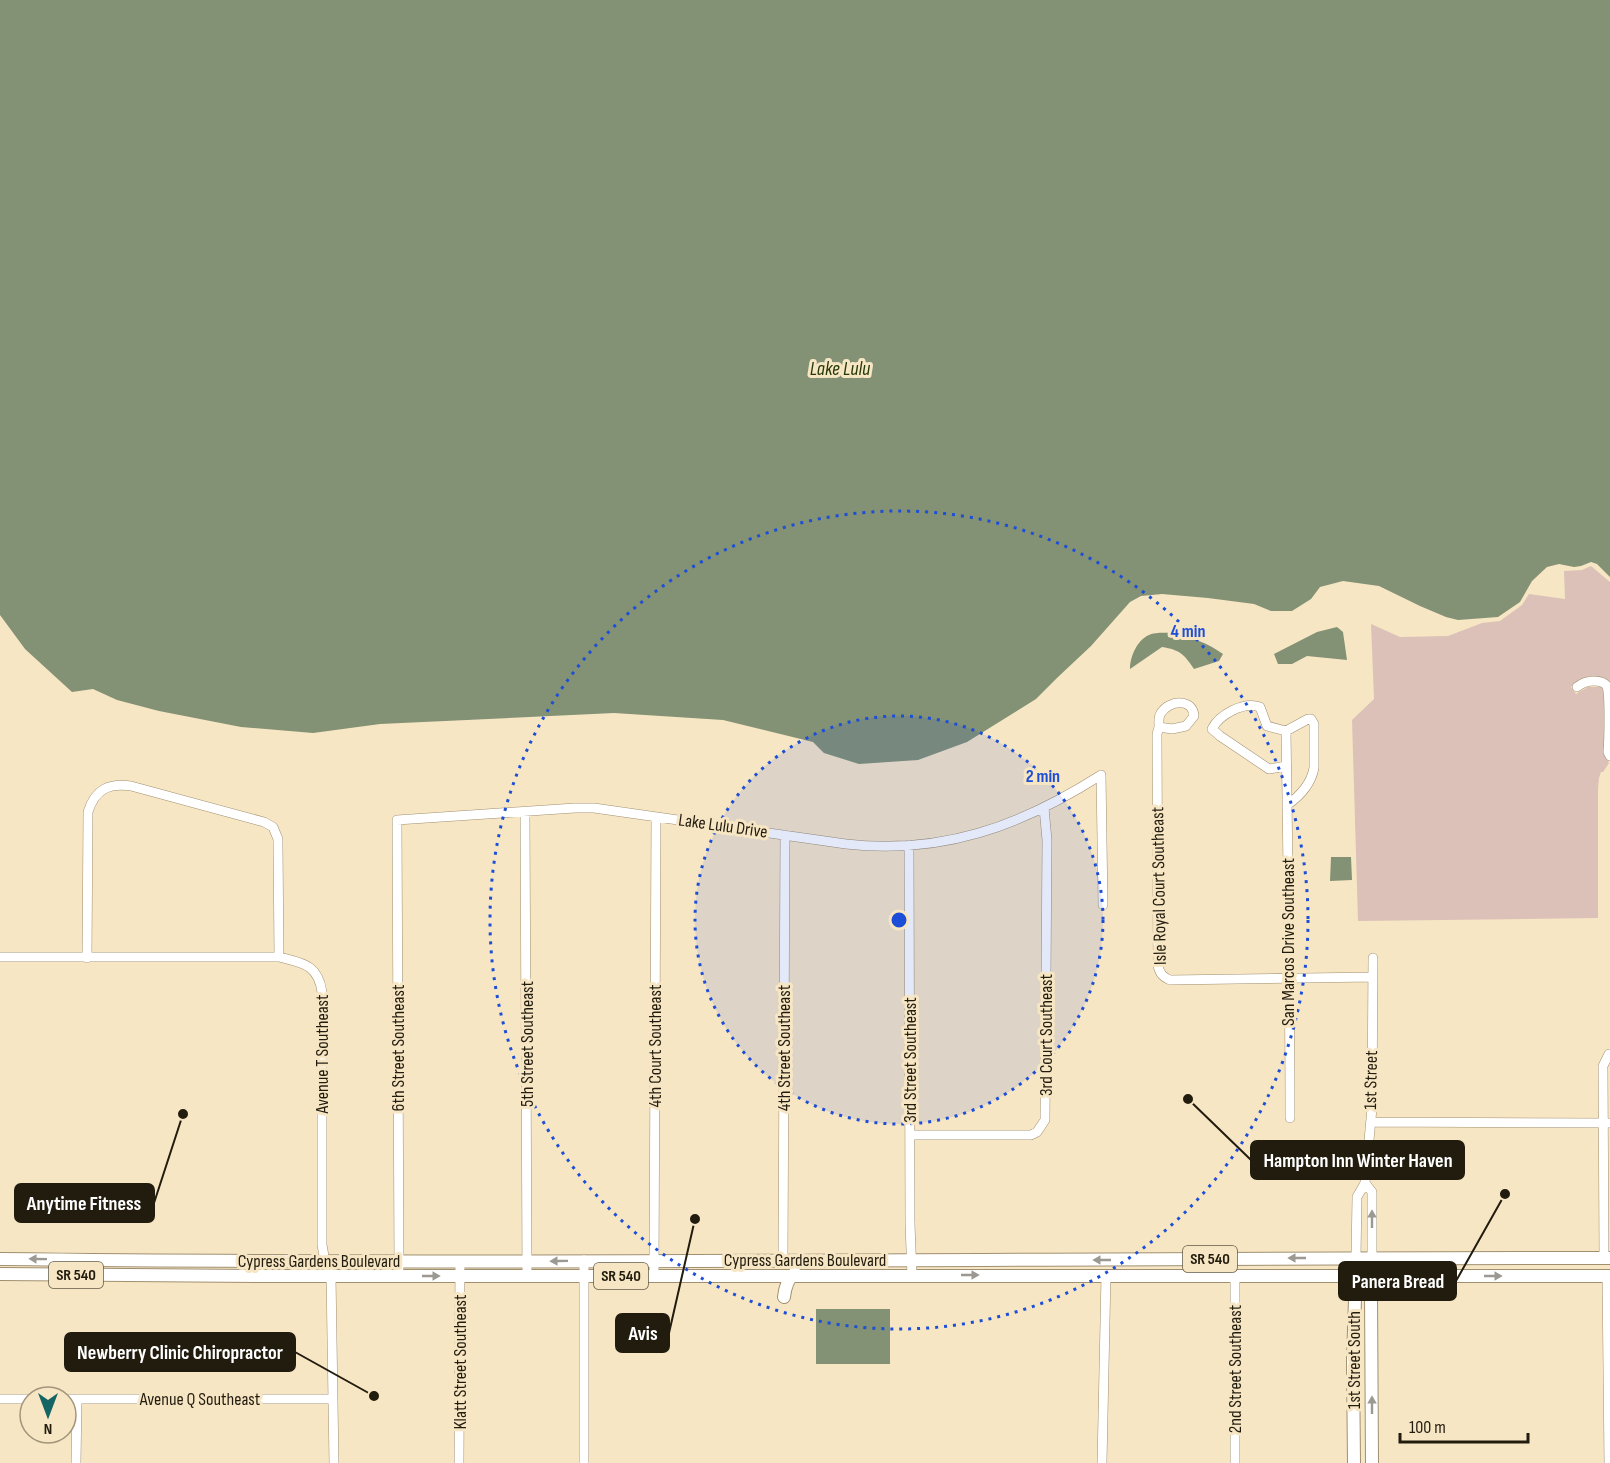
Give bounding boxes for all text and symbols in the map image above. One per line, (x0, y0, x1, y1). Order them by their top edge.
water label: Lake Lulu (810, 357, 871, 381)
text: 4 min (1171, 621, 1205, 642)
text: 2 min (1026, 766, 1060, 787)
street label: Isle Royal Court Southeast (1147, 806, 1171, 965)
street label: Lake Lulu Drive (677, 809, 769, 843)
street label: San Marcos Drive Southeast (1278, 858, 1299, 1026)
centre of rings (889, 910, 909, 930)
street label: 3rd Court Southeast (1036, 973, 1057, 1096)
street label: 5th Street Southeast (517, 980, 538, 1107)
street label: 6th Street Southeast (388, 984, 409, 1111)
street label: 4th Court Southeast (645, 984, 666, 1107)
street label: 4th Street Southeast (774, 984, 795, 1111)
street label: Avenue T Southeast (312, 994, 333, 1115)
street label: 3rd Street Southeast (900, 997, 921, 1123)
street label: 1st Street (1360, 1050, 1382, 1110)
callout: Hampton Inn Winter Haven (1251, 1141, 1464, 1179)
text: Hampton Inn Winter Haven (1263, 1149, 1453, 1173)
callout: Anytime Fitness (15, 1184, 154, 1222)
text: Anytime Fitness (26, 1192, 142, 1216)
one-way arrow (1367, 1210, 1377, 1229)
road number: SR 540 (1183, 1246, 1237, 1272)
street label: Cypress Gardens Boulevard (724, 1250, 886, 1271)
street label: Cypress Gardens Boulevard (238, 1251, 400, 1272)
one-way arrow (1288, 1253, 1307, 1263)
one-way arrow (28, 1254, 47, 1264)
one-way arrow (1093, 1255, 1112, 1265)
one-way arrow (550, 1256, 569, 1266)
road number: SR 540 (49, 1262, 103, 1288)
callout: Panera Bread (1339, 1262, 1456, 1300)
road number: SR 540 (594, 1263, 648, 1289)
one-way arrow (961, 1270, 980, 1280)
text: Panera Bread (1352, 1270, 1444, 1294)
one-way arrow (422, 1271, 441, 1281)
one-way arrow (1484, 1271, 1503, 1281)
street label: Klatt Street Southeast (450, 1294, 471, 1430)
street label: 2nd Street Southeast (1225, 1304, 1246, 1433)
street label: 1st Street South (1344, 1311, 1365, 1409)
callout: Avis (616, 1314, 669, 1352)
text: Avis (627, 1322, 658, 1346)
callout: Newberry Clinic Chiropractor (65, 1333, 295, 1371)
text: Newberry Clinic Chiropractor (77, 1341, 283, 1365)
north arrow (18, 1385, 78, 1445)
street label: Avenue Q Southeast (139, 1389, 261, 1410)
one-way arrow (1367, 1395, 1377, 1414)
scale bar (1400, 1406, 1528, 1444)
text: 100 m (1409, 1417, 1446, 1438)
text: N (44, 1419, 52, 1438)

